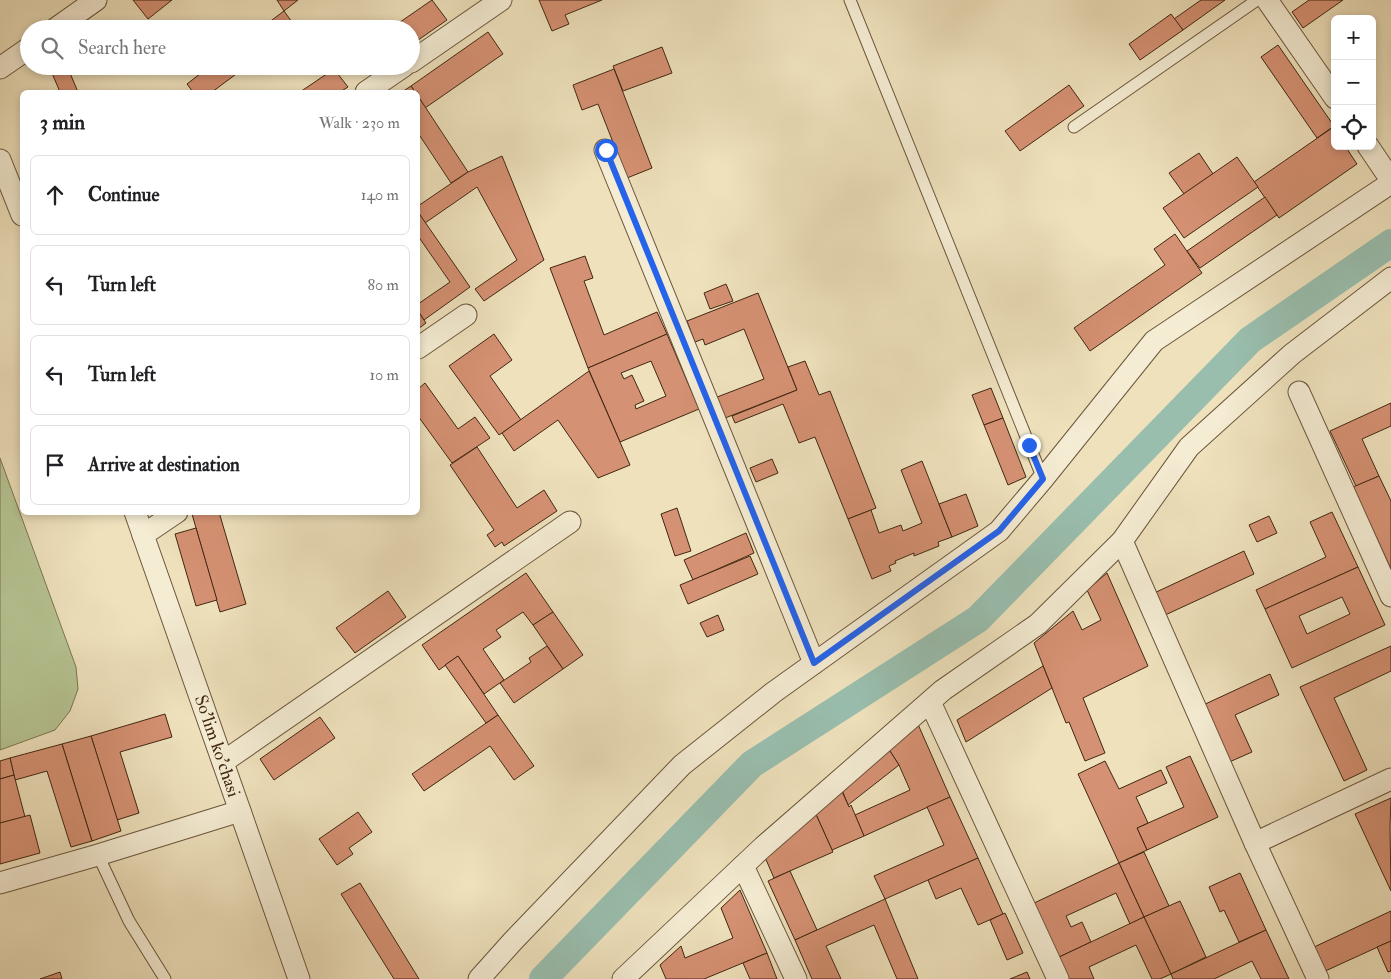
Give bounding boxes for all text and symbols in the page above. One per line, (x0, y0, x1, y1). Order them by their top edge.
map controls (1331, 15, 1376, 150)
button: + (1331, 15, 1376, 60)
search box (20, 20, 420, 75)
icon: search (38, 34, 66, 62)
text: Search here (78, 36, 166, 60)
button: − (1331, 60, 1376, 105)
button: locate (1331, 105, 1376, 150)
text: 3 min (40, 109, 85, 136)
text: Walk · 230 m (319, 113, 400, 133)
route start (595, 139, 618, 162)
icon: ahead (41, 181, 69, 209)
text: Continue (88, 183, 159, 207)
text: 140 m (361, 185, 399, 205)
icon: left (41, 271, 69, 299)
text: Turn left (88, 273, 156, 297)
text: 80 m (368, 275, 399, 295)
icon: left (41, 361, 69, 389)
text: Turn left (88, 363, 156, 387)
text: 10 m (369, 365, 399, 385)
route end (1018, 434, 1041, 457)
icon: arrive (41, 451, 69, 479)
text: Arrive at destination (88, 453, 240, 477)
street label: So'lim ko'chasi (189, 692, 245, 800)

